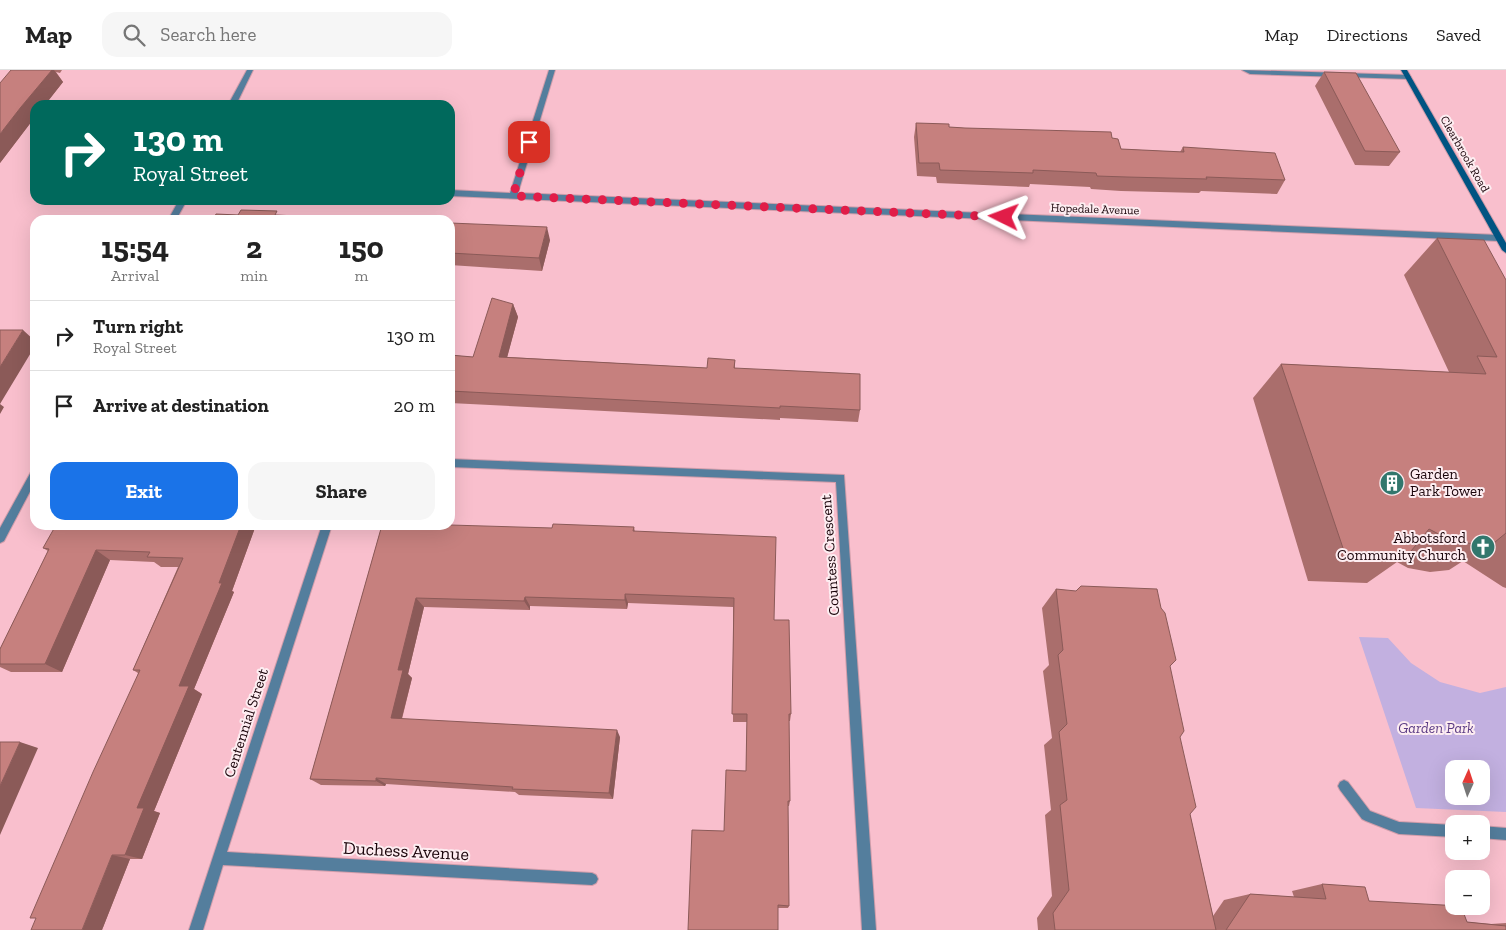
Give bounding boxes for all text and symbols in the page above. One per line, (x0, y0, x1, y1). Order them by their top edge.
search box (102, 12, 452, 57)
text: Map (25, 20, 72, 49)
icon: search (120, 21, 148, 49)
text: Search here (160, 23, 257, 46)
text: Map (1264, 24, 1299, 46)
text: Directions (1327, 24, 1408, 46)
text: Saved (1436, 24, 1481, 46)
street label: Clearbrook Road (1437, 113, 1493, 195)
text: 130 m (133, 118, 223, 160)
icon: right (50, 120, 115, 185)
pin (508, 121, 550, 163)
icon: arrive (515, 128, 543, 156)
text: Royal Street (133, 160, 248, 187)
position arrow (977, 190, 1029, 242)
street label: Hopedale Avenue (1050, 200, 1140, 218)
text: 15:54 (101, 230, 169, 266)
text: 2 (246, 230, 262, 266)
text: 150 (339, 230, 384, 266)
text: Arrival (111, 266, 159, 285)
text: min (240, 266, 268, 285)
text: m (354, 266, 368, 285)
text: Turn right (93, 315, 183, 338)
icon: right (50, 322, 78, 350)
text: 130 m (387, 324, 435, 347)
text: Royal Street (93, 338, 177, 357)
icon: arrive (50, 392, 78, 420)
text: Arrive at destination (93, 394, 269, 417)
text: 20 m (394, 394, 435, 417)
button: Exit (50, 462, 238, 520)
button: Share (248, 462, 435, 520)
place label: Garden Park Tower (1410, 465, 1483, 500)
building icon: Garden Park Tower (1379, 470, 1405, 496)
street label: Countess Crescent (817, 493, 843, 616)
place label: Abbotsford Community Church (1337, 529, 1467, 564)
church icon: Abbotsford Community Church (1470, 534, 1496, 560)
street label: Centennial Street (220, 666, 272, 780)
park label: Garden Park (1398, 719, 1474, 737)
north arrow (1445, 760, 1490, 805)
map controls (1445, 760, 1490, 915)
button: + (1445, 815, 1490, 860)
street label: Duchess Avenue (343, 837, 469, 865)
button: − (1445, 870, 1490, 915)

